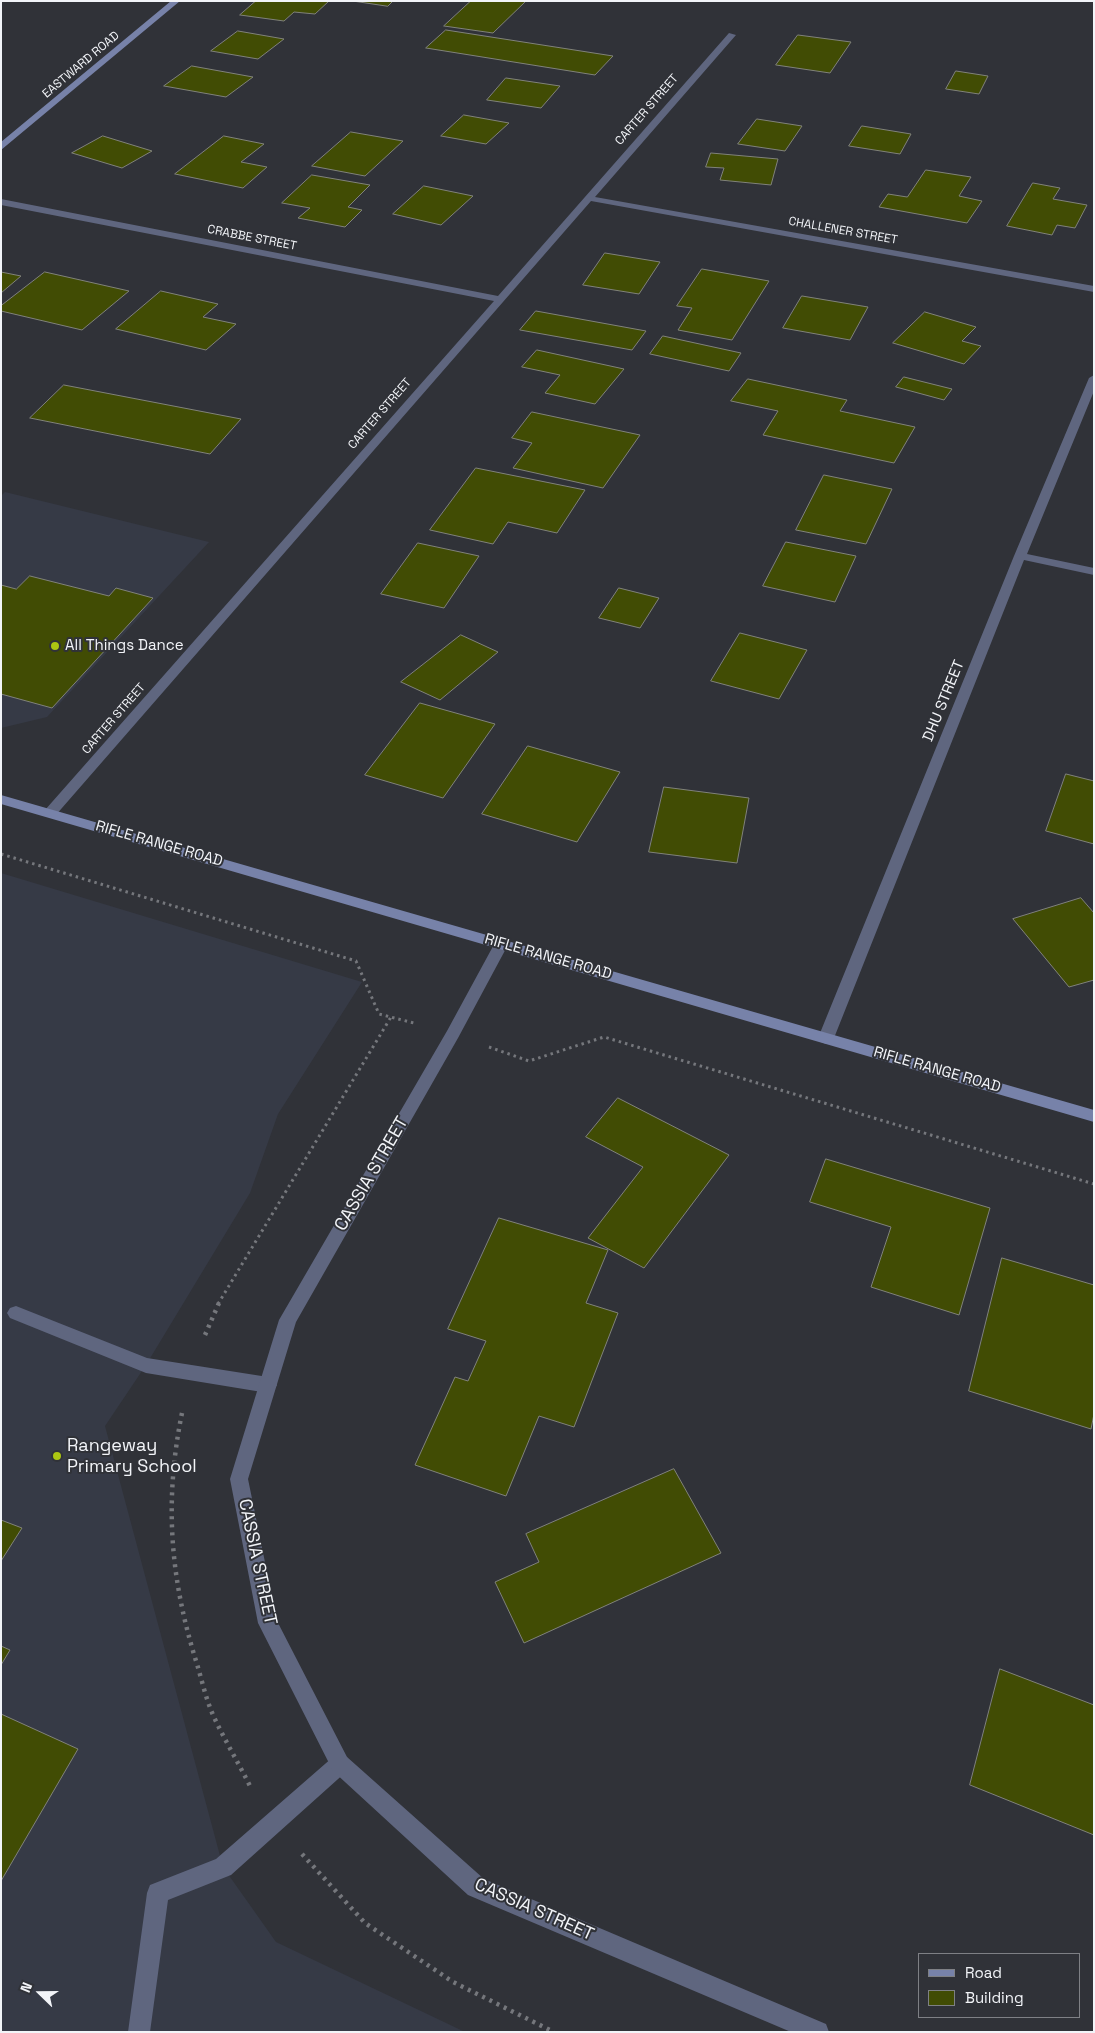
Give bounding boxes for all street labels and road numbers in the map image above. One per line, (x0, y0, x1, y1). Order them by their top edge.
street label: EASTWARD ROAD (40, 29, 122, 101)
street label: CARTER STREET (612, 72, 682, 148)
street label: CHALLENER STREET (787, 214, 899, 248)
street label: CRABBE STREET (206, 222, 298, 254)
street label: CARTER STREET (345, 376, 415, 452)
street label: DHU STREET (919, 658, 969, 744)
street label: CARTER STREET (79, 681, 149, 757)
street label: RIFLE RANGE ROAD (93, 817, 225, 871)
street label: RIFLE RANGE ROAD (482, 930, 614, 984)
street label: RIFLE RANGE ROAD (871, 1043, 1003, 1097)
street label: CASSIA STREET (331, 1113, 413, 1235)
street label: CASSIA STREET (233, 1497, 281, 1627)
street label: CASSIA STREET (471, 1874, 597, 1946)

